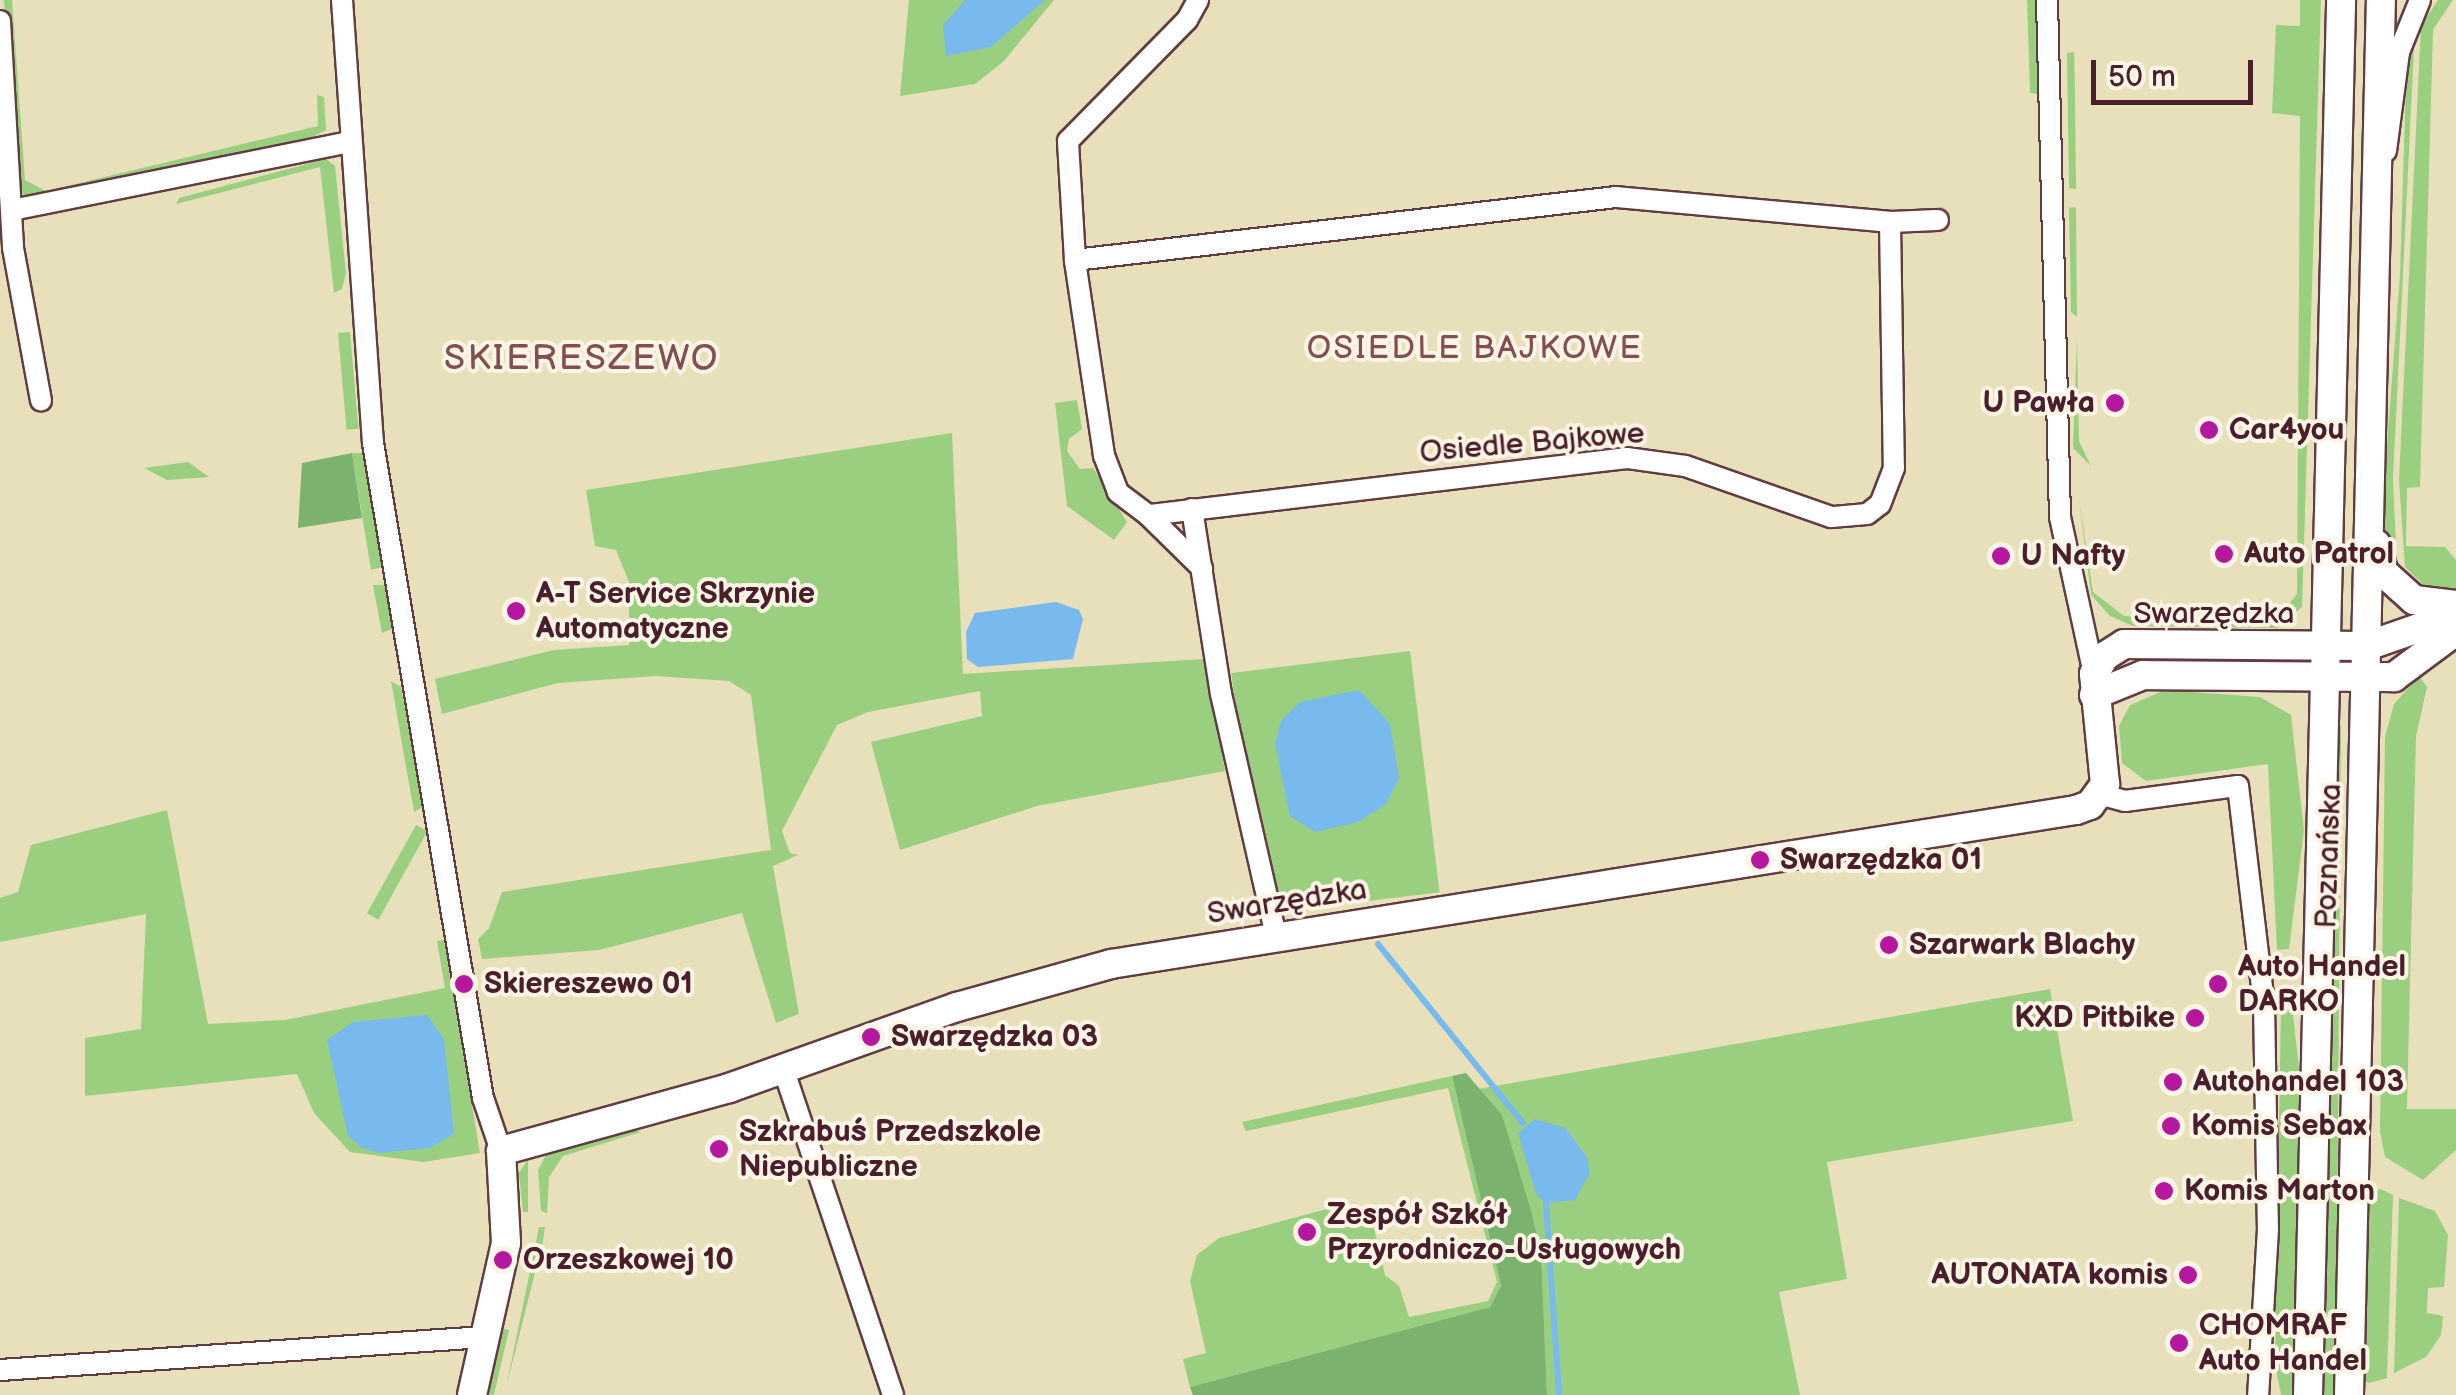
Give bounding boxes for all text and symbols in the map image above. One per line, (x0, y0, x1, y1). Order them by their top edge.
scale bar (2096, 40, 2258, 102)
text: 50 m (2108, 59, 2176, 95)
district label: OSIEDLE BAJKOWE (1307, 330, 1643, 368)
district label: SKIERESZEWO (444, 338, 720, 380)
place label: U Pawła (1983, 385, 2095, 421)
marker: U Pawła (2104, 392, 2126, 414)
place label: Car4you (2229, 412, 2344, 448)
street label: Osiedle Bajkowe (1418, 415, 1646, 471)
marker: Car4you (2198, 419, 2220, 441)
place label: Auto Patrol (2244, 536, 2394, 572)
place label: U Nafty (2021, 538, 2125, 574)
marker: Auto Patrol (2213, 543, 2235, 565)
marker: U Nafty (1990, 545, 2012, 567)
place label: A-T Service Skrzynie Automatyczne (536, 576, 815, 646)
street label: Swarzędzka (2134, 596, 2294, 632)
marker: A-T Service Skrzynie Automatyczne (505, 600, 527, 622)
street label: Poznańska (2308, 783, 2350, 929)
place label: Swarzędzka 01 (1780, 842, 1982, 878)
marker: Swarzędzka 01 (1749, 849, 1771, 871)
street label: Swarzędzka (1205, 872, 1369, 932)
place label: Szarwark Blachy (1909, 927, 2135, 963)
marker: Szarwark Blachy (1878, 934, 1900, 956)
place label: Auto Handel DARKO (2238, 949, 2406, 1020)
place label: Skiereszewo 01 (484, 966, 693, 1002)
marker: Skiereszewo 01 (453, 973, 475, 995)
marker: Auto Handel DARKO (2207, 973, 2229, 995)
place label: KXD Pitbike (2014, 1000, 2175, 1036)
marker: KXD Pitbike (2184, 1007, 2206, 1029)
place label: Swarzędzka 03 (891, 1019, 1098, 1055)
marker: Swarzędzka 03 (860, 1026, 882, 1048)
place label: Autohandel 103 (2193, 1064, 2404, 1100)
marker: Autohandel 103 (2162, 1071, 2184, 1093)
place label: Komis Sebax (2191, 1108, 2367, 1144)
place label: Szkrabuś Przedszkole Niepubliczne (739, 1114, 1041, 1184)
marker: Komis Sebax (2160, 1115, 2182, 1137)
marker: Szkrabuś Przedszkole Niepubliczne (708, 1138, 730, 1160)
place label: Komis Marton (2184, 1173, 2375, 1209)
marker: Komis Marton (2153, 1180, 2175, 1202)
place label: Zespół Szkół Przyrodniczo-Usługowych (1327, 1197, 1681, 1268)
marker: Zespół Szkół Przyrodniczo-Usługowych (1296, 1221, 1318, 1243)
place label: Orzeszkowej 10 (523, 1242, 734, 1278)
marker: Orzeszkowej 10 (492, 1249, 514, 1271)
place label: AUTONATA komis (1932, 1257, 2168, 1293)
marker: AUTONATA komis (2177, 1264, 2199, 1286)
place label: CHOMRAF Auto Handel (2199, 1308, 2367, 1378)
marker: CHOMRAF Auto Handel (2168, 1332, 2190, 1354)

